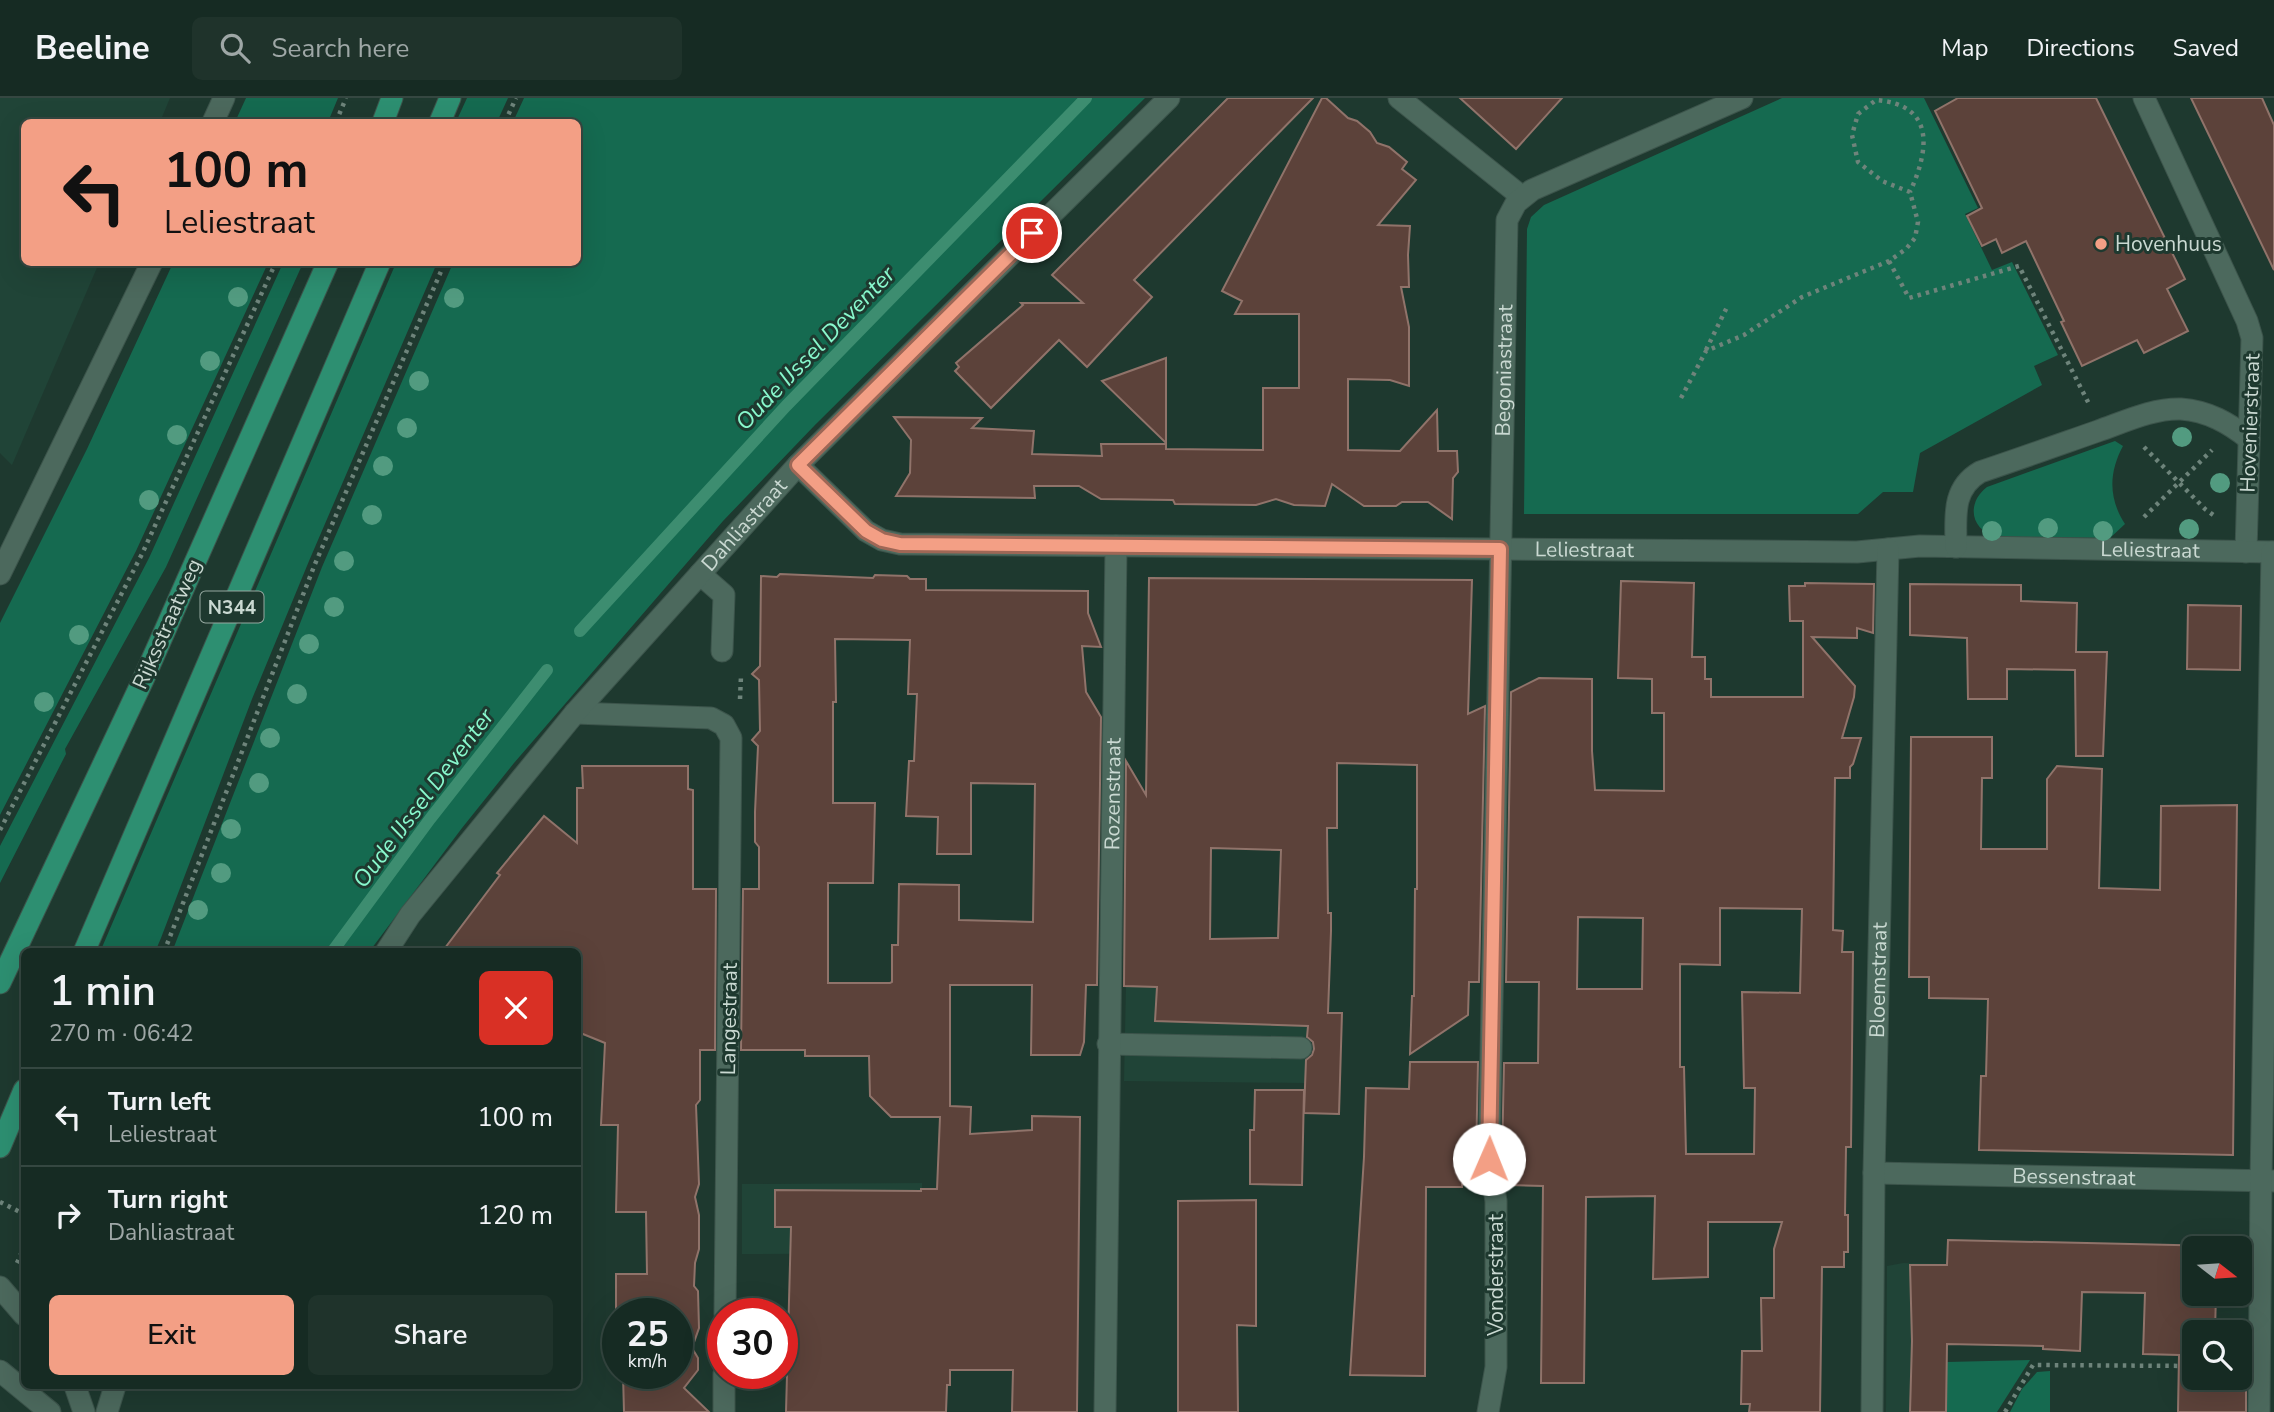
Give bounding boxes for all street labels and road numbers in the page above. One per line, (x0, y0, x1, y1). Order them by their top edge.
street label: Begoniastraat (1489, 304, 1519, 437)
street label: Hovenierstraat (2234, 352, 2266, 493)
street label: Dahliastraat (695, 472, 794, 577)
street label: Leliestraat (1535, 535, 1635, 564)
street label: Leliestraat (2100, 535, 2201, 565)
street label: Rijksstraatweg (126, 554, 208, 694)
road number: N344 (201, 592, 264, 622)
street label: Rozenstraat (1098, 737, 1128, 850)
street label: Bloemstraat (1863, 921, 1894, 1038)
street label: Langestraat (714, 962, 744, 1075)
street label: Bessenstraat (2012, 1162, 2136, 1192)
street label: Vonderstraat (1482, 1213, 1510, 1337)

